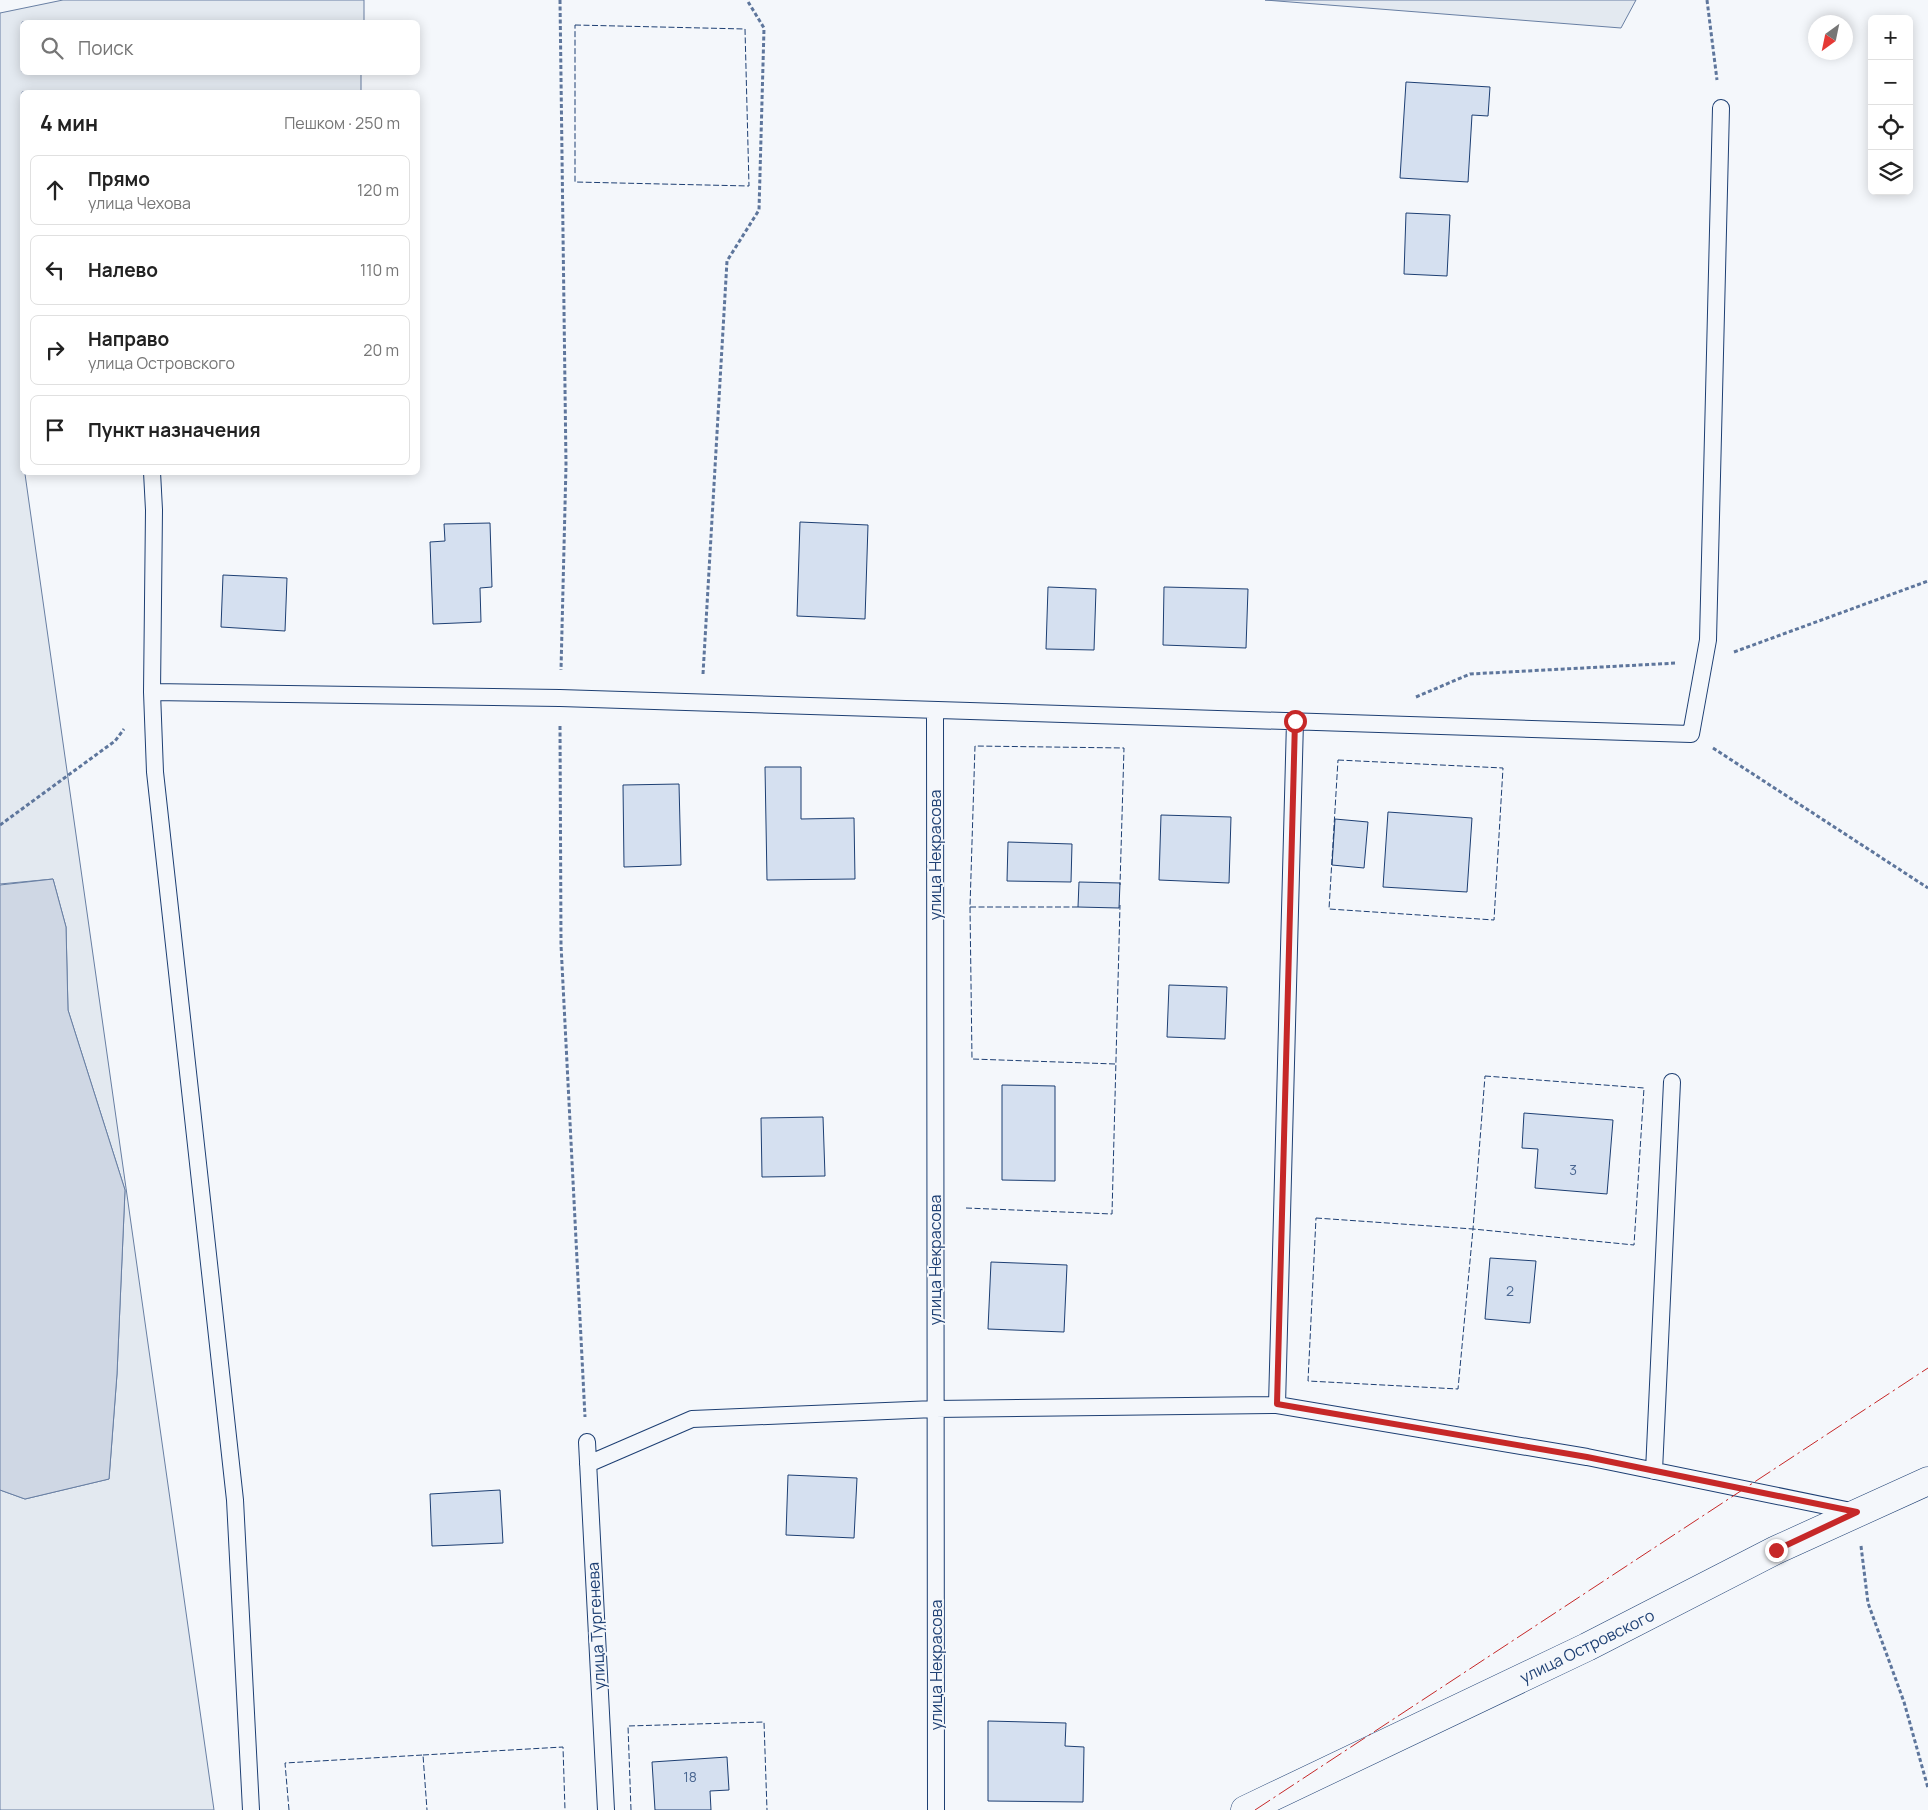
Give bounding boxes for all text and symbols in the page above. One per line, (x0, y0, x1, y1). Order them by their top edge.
north arrow (1808, 15, 1853, 60)
map controls (1868, 15, 1913, 195)
button: + (1868, 15, 1913, 60)
search box (20, 20, 420, 75)
icon: search (38, 34, 66, 62)
text: Поиск (78, 35, 133, 61)
button: − (1868, 60, 1913, 105)
button: locate (1868, 105, 1913, 150)
text: 4 мин (40, 109, 98, 137)
text: Пешком · 250 m (284, 112, 400, 134)
button: layers (1868, 150, 1913, 195)
text: Прямо (88, 166, 150, 192)
icon: ahead (41, 176, 69, 204)
text: 120 m (357, 179, 399, 201)
text: улица Чехова (88, 192, 191, 214)
icon: left (41, 256, 69, 284)
text: Налево (88, 257, 158, 283)
text: 110 m (360, 259, 399, 281)
text: Направо (88, 326, 169, 352)
icon: right (41, 336, 69, 364)
text: 20 m (363, 339, 399, 361)
text: улица Островского (88, 352, 235, 374)
icon: arrive (41, 416, 69, 444)
text: Пункт назначения (88, 417, 261, 443)
route start (1284, 710, 1307, 733)
street label: улица Некрасова (924, 790, 946, 920)
house number: 3 (1569, 1160, 1577, 1179)
street label: улица Некрасова (924, 1195, 946, 1325)
house number: 2 (1506, 1281, 1514, 1300)
route end (1765, 1539, 1788, 1562)
street label: улица Тургенева (582, 1562, 610, 1690)
street label: улица Некрасова (925, 1600, 947, 1730)
street label: улица Островского (1516, 1604, 1658, 1688)
house number: 18 (683, 1767, 697, 1786)

